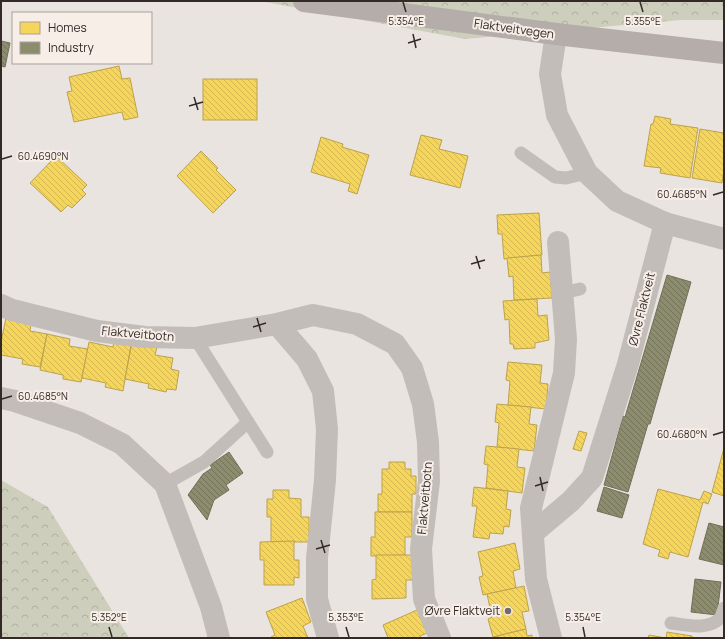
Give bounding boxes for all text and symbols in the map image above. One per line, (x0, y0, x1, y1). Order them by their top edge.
legend (12, 12, 152, 64)
text: 5.354°E (388, 14, 424, 28)
street label: Flaktveitvegen (473, 14, 555, 43)
text: 5.355°E (625, 14, 661, 28)
text: Homes (48, 19, 87, 36)
text: Industry (48, 39, 94, 56)
text: 60.4690°N (18, 149, 68, 163)
text: 60.4685°N (657, 187, 707, 201)
street label: Øvre Flaktveit (624, 270, 659, 347)
street label: Flaktveitbotn (101, 322, 175, 345)
text: 60.4685°N (18, 389, 68, 403)
text: 60.4680°N (657, 427, 707, 441)
street label: Flaktveitbotn (413, 461, 436, 535)
place label: Øvre Flaktveit (425, 602, 500, 619)
marker: Øvre Flaktveit (503, 606, 513, 616)
text: 5.352°E (91, 610, 127, 624)
text: 5.353°E (328, 610, 364, 624)
text: 5.354°E (565, 610, 601, 624)

